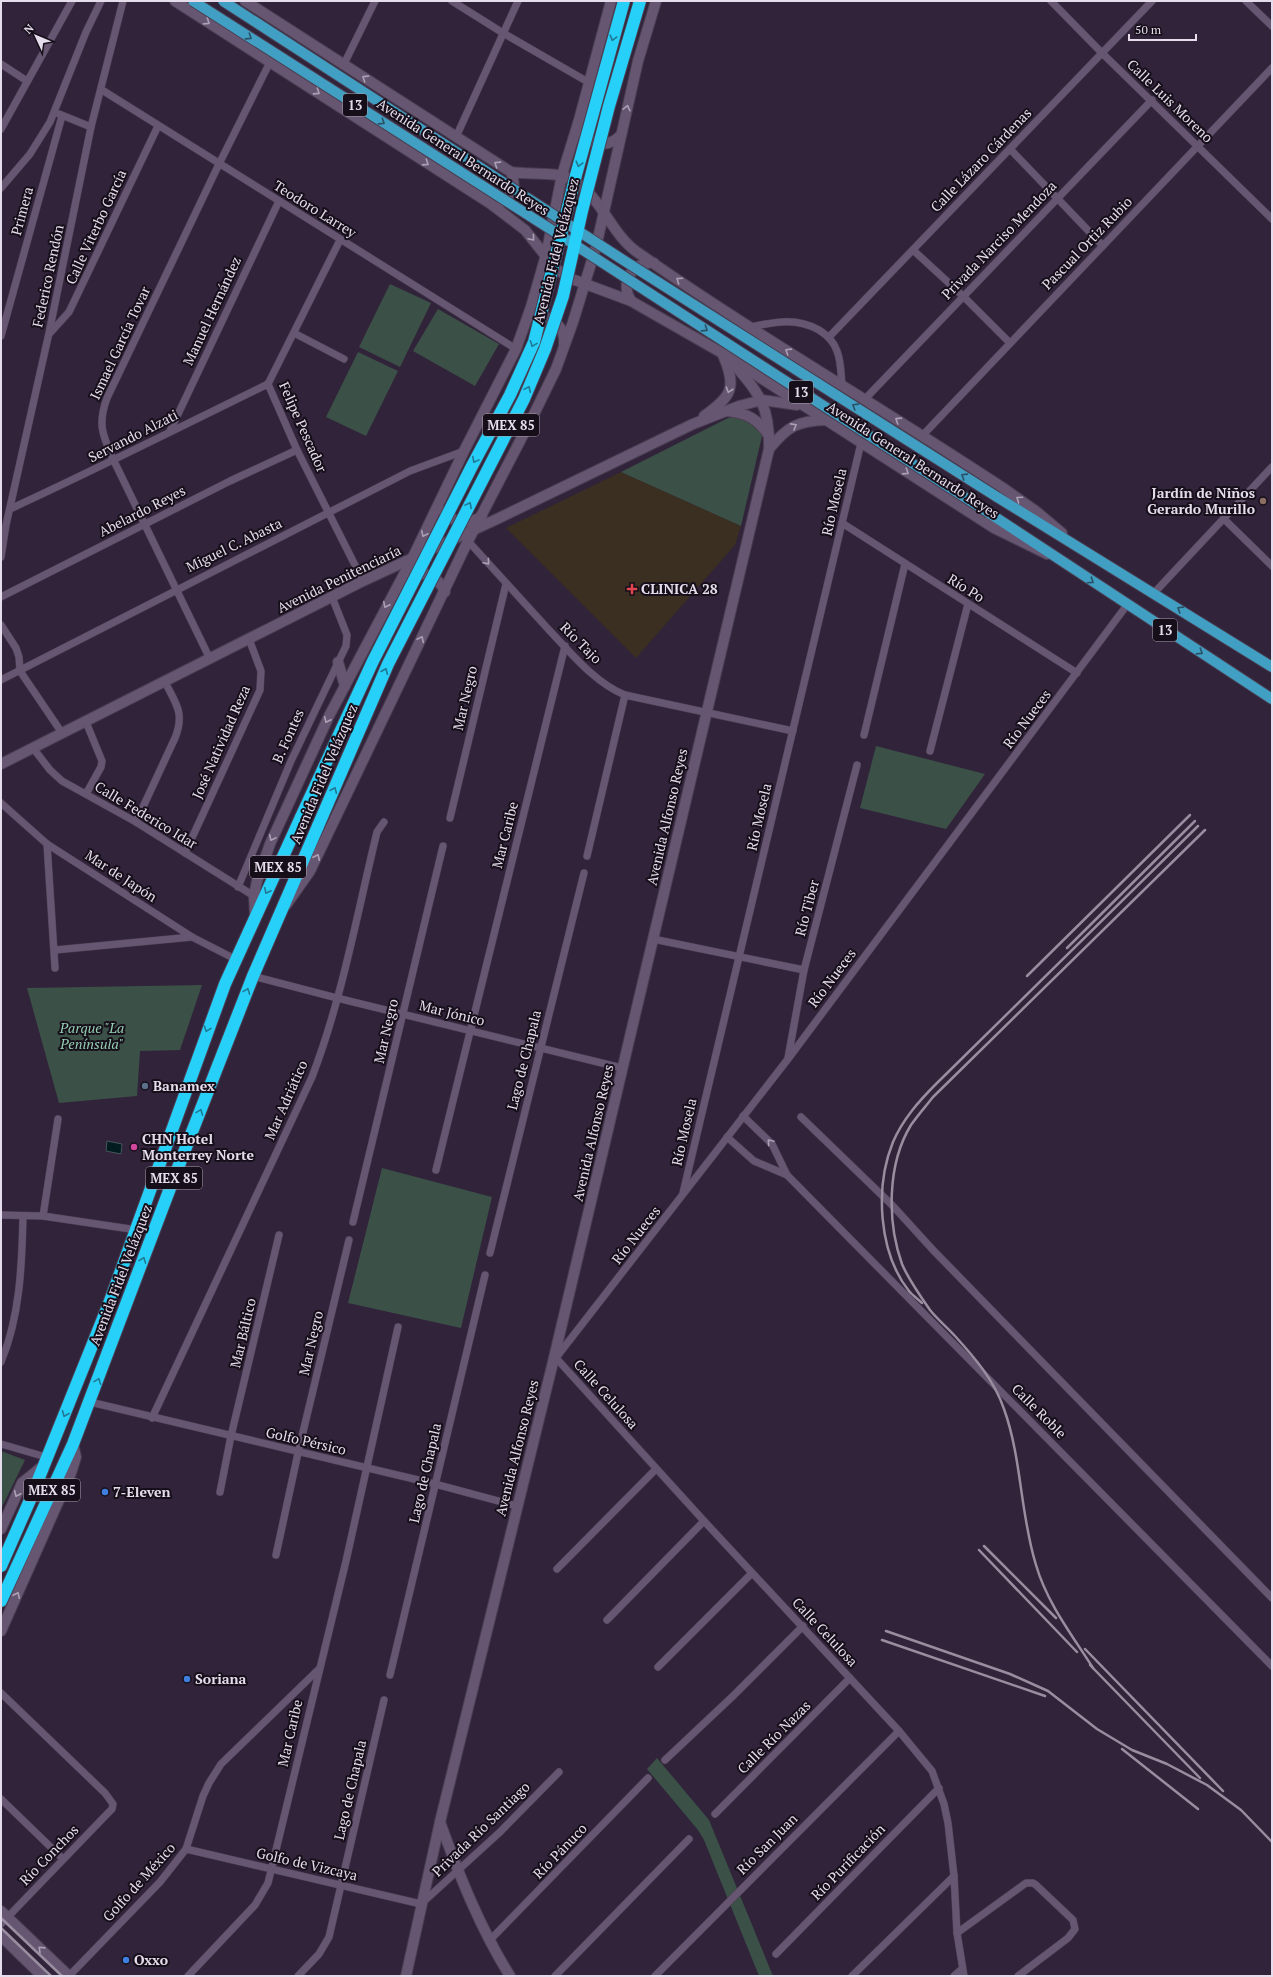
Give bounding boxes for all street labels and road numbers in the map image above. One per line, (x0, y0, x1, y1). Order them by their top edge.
street label: Calle Luis Moreno (1123, 55, 1218, 147)
road number: 13 (343, 94, 367, 116)
street label: Avenida General Bernardo Reyes (374, 94, 553, 219)
street label: Calle Lázaro Cárdenas (926, 103, 1035, 216)
street label: Calle Viterbo García (61, 166, 130, 287)
street label: Teodoro Larrey (270, 176, 361, 242)
street label: Avenida Fidel Velázquez (528, 176, 583, 326)
street label: Privada Narciso Mendoza (937, 176, 1060, 303)
street label: Primera (6, 185, 37, 237)
street label: Pascual Ortiz Rubio (1037, 192, 1136, 293)
street label: Federico Rendón (27, 222, 68, 329)
street label: Manuel Hernández (178, 253, 245, 368)
street label: Ismael García Tovar (85, 283, 154, 402)
street label: Felipe Pescador (275, 379, 332, 476)
road number: 13 (789, 381, 813, 403)
street label: Avenida General Bernardo Reyes (824, 397, 1003, 522)
street label: Servando Alzati (85, 405, 181, 466)
road number: MEX 85 (483, 414, 539, 436)
street label: Río Mosela (817, 466, 850, 537)
street label: Abelardo Reyes (95, 480, 188, 541)
street label: Miguel C. Abasta (183, 513, 285, 576)
street label: Avenida Penitenciaría (274, 540, 404, 617)
street label: Río Po (944, 569, 988, 606)
street label: Río Tajo (556, 618, 606, 668)
road number: 13 (1153, 619, 1177, 641)
street label: Mar Negro (448, 663, 481, 732)
street label: José Natividad Reza (187, 682, 254, 802)
street label: Río Nueces (998, 685, 1055, 752)
street label: Avenida Fidel Velázquez (286, 701, 362, 846)
street label: B. Fontes (267, 706, 308, 766)
street label: Avenida Alfonso Reyes (642, 747, 692, 887)
street label: Calle Federico Idar (91, 776, 202, 853)
street label: Río Mosela (742, 781, 775, 852)
street label: Mar Caribe (487, 799, 522, 870)
street label: Mar de Japón (82, 845, 161, 906)
road number: MEX 85 (250, 856, 306, 878)
street label: Río Tiber (790, 877, 823, 938)
street label: Río Nueces (803, 944, 860, 1011)
street label: Mar Jónico (417, 995, 487, 1030)
street label: Mar Negro (369, 996, 402, 1065)
street label: Lago de Chapala (502, 1008, 545, 1112)
street label: Mar Adriático (260, 1057, 312, 1143)
street label: Avenida Alfonso Reyes (568, 1063, 618, 1203)
street label: Río Mosela (667, 1096, 700, 1167)
road number: MEX 85 (146, 1167, 202, 1189)
street label: Avenida Fidel Velázquez (85, 1201, 156, 1348)
street label: Río Nueces (607, 1202, 664, 1268)
street label: Mar Báltico (225, 1296, 260, 1370)
street label: Mar Negro (294, 1308, 327, 1377)
street label: Calle Celulosa (570, 1355, 643, 1433)
street label: Avenida Alfonso Reyes (490, 1378, 543, 1518)
street label: Calle Roble (1008, 1379, 1071, 1442)
street label: Lago de Chapala (404, 1421, 445, 1525)
street label: Golfo Pérsico (264, 1422, 348, 1459)
road number: MEX 85 (24, 1479, 80, 1501)
street label: Calle Celulosa (788, 1593, 862, 1670)
street label: Calle Río Nazas (733, 1696, 814, 1777)
street label: Mar Caribe (273, 1697, 306, 1768)
street label: Lago de Chapala (329, 1738, 370, 1842)
street label: Privada Río Santiago (428, 1777, 534, 1880)
street label: Río San Juan (732, 1809, 802, 1878)
street label: Río Pánuco (528, 1819, 591, 1882)
street label: Río Purificación (806, 1819, 889, 1904)
street label: Río Conchos (15, 1820, 82, 1889)
street label: Golfo de México (98, 1838, 179, 1925)
street label: Golfo de Vizcaya (255, 1843, 360, 1884)

